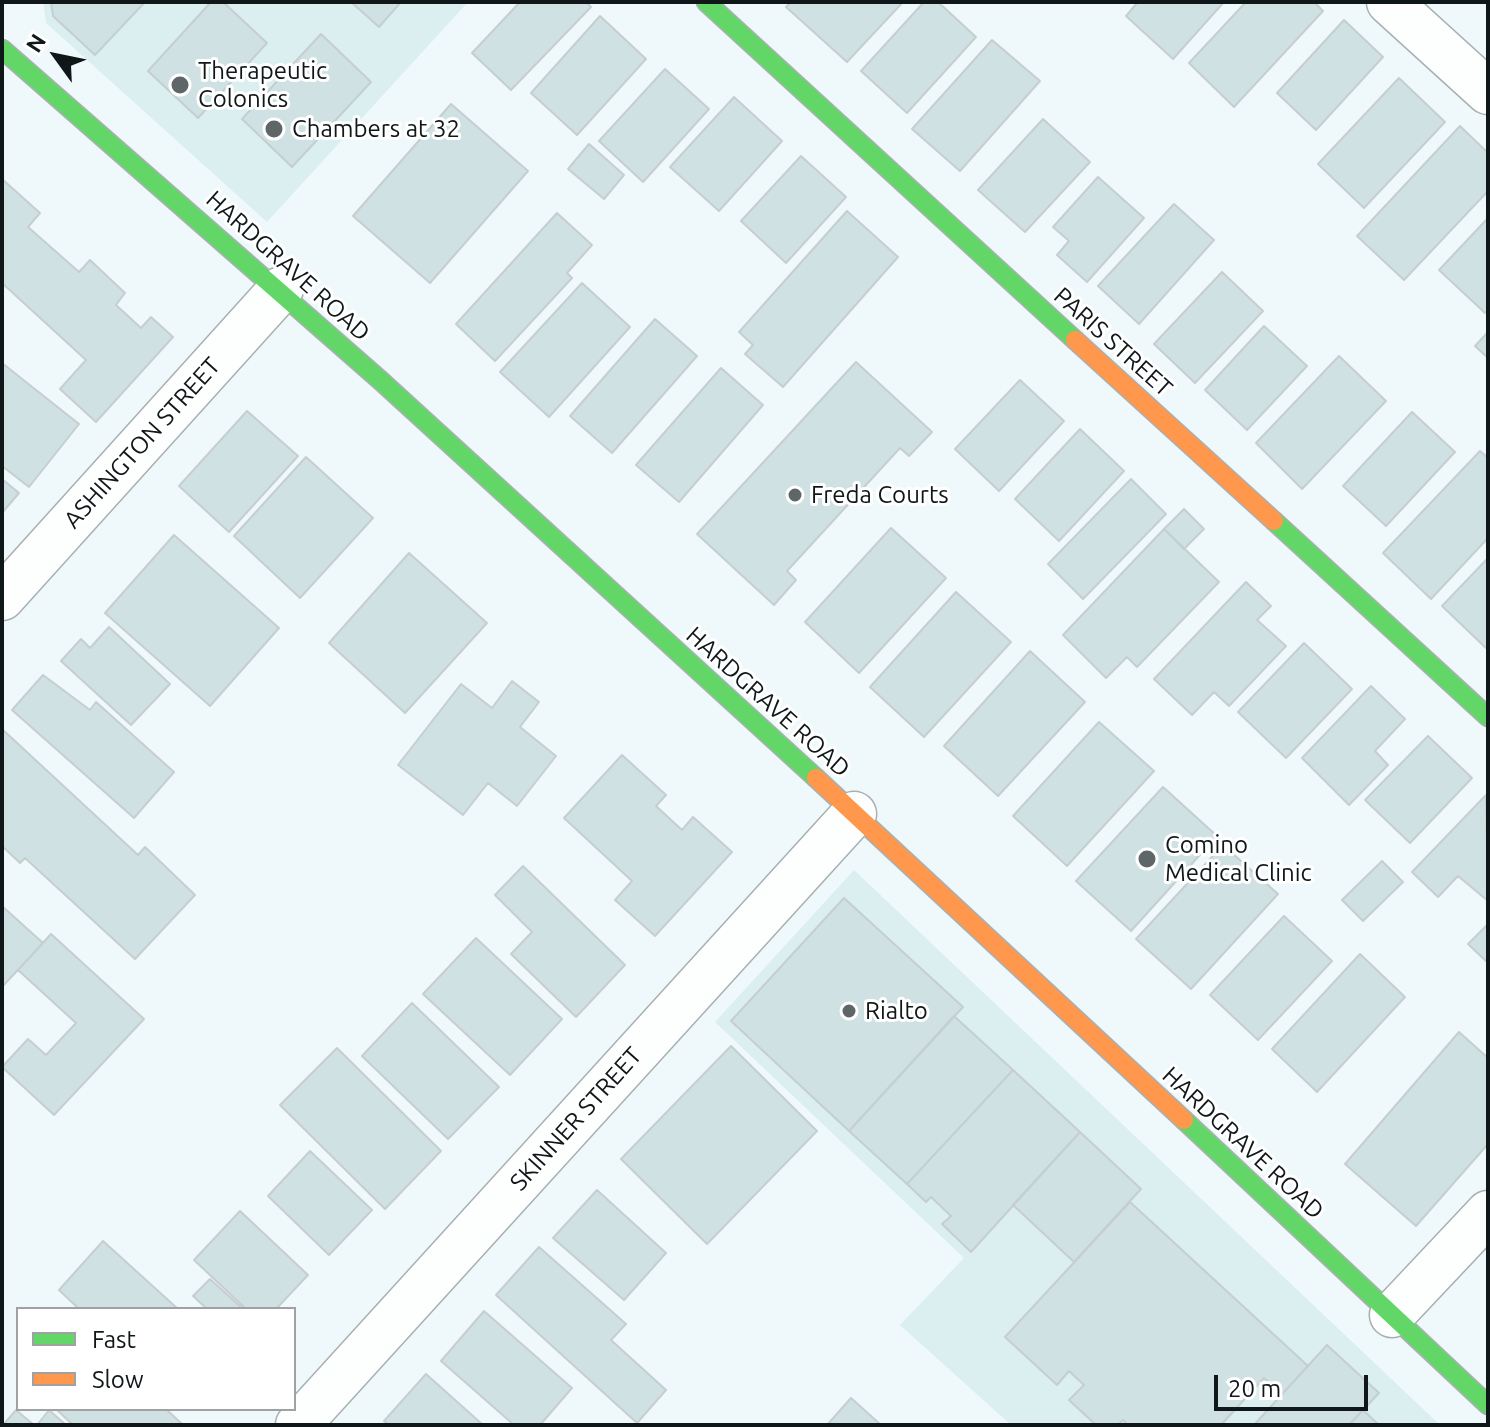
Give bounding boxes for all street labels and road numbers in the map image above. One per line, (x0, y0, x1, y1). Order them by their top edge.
street label: HARDGRAVE ROAD (200, 185, 376, 347)
street label: PARIS STREET (1048, 281, 1178, 403)
street label: ASHINGTON STREET (58, 352, 226, 534)
street label: HARDGRAVE ROAD (680, 621, 856, 783)
street label: SKINNER STREET (504, 1041, 648, 1197)
street label: HARDGRAVE ROAD (1156, 1061, 1330, 1225)

